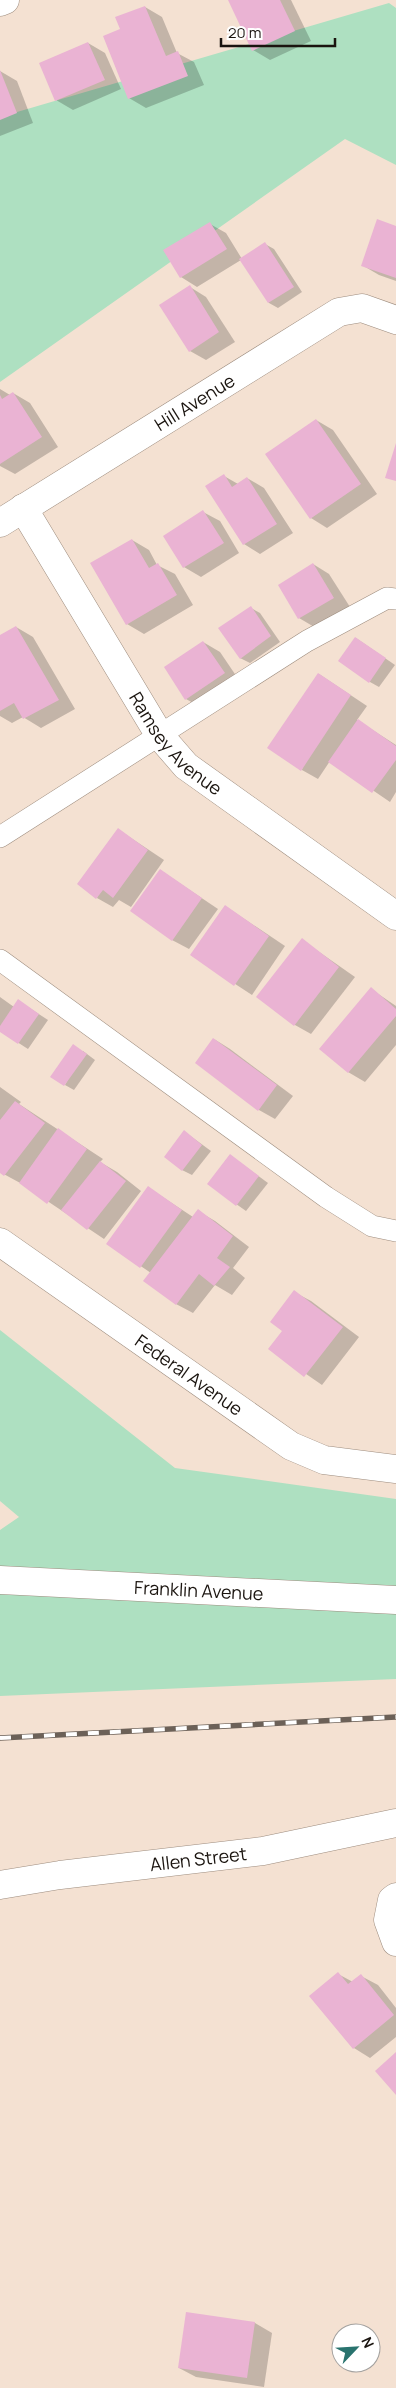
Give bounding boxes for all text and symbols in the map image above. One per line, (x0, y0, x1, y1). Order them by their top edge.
scale bar (221, 15, 335, 47)
text: 20 m (228, 22, 261, 43)
street label: Hill Avenue (150, 368, 239, 436)
street label: Ramsey Avenue (124, 687, 227, 800)
street label: Federal Avenue (131, 1329, 248, 1421)
street label: Franklin Avenue (134, 1575, 264, 1605)
street label: Allen Street (148, 1841, 248, 1876)
north arrow (331, 2323, 381, 2373)
text: N (357, 2334, 379, 2351)

